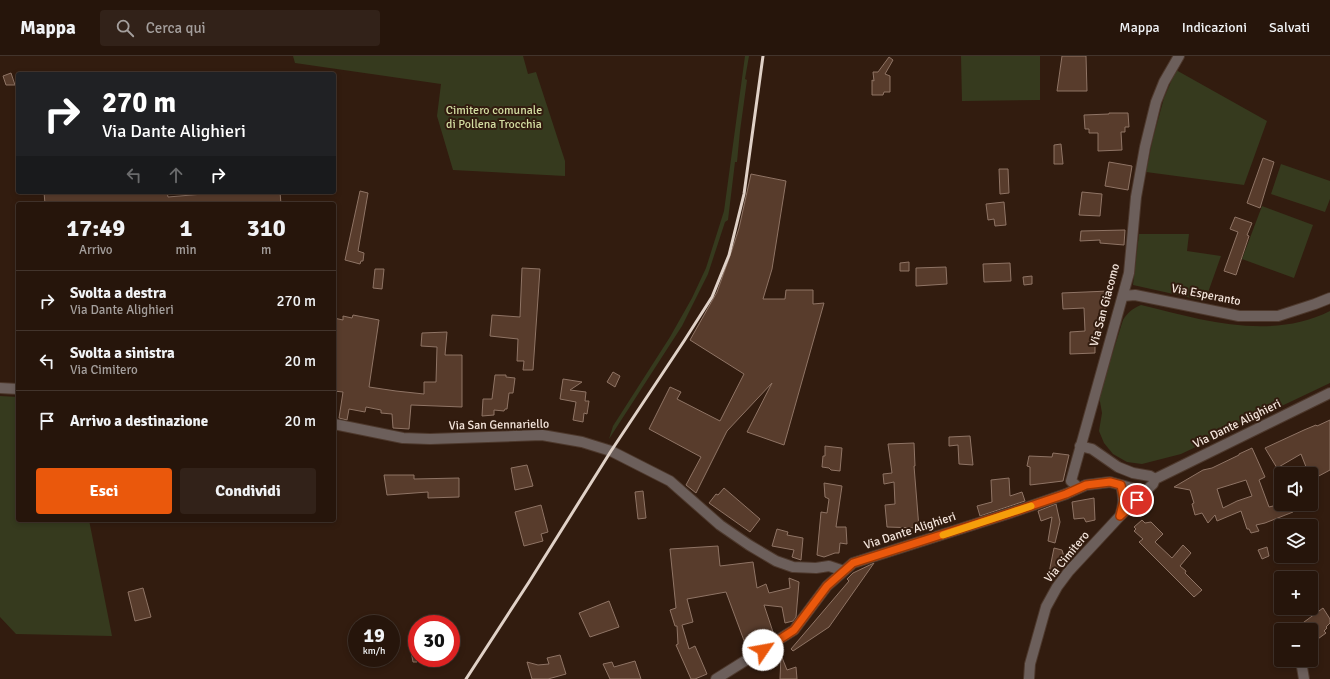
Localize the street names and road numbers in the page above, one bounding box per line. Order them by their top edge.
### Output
street label: Via San Giacomo [1087,262,1123,348]
street label: Via Esperanto [1170,281,1242,309]
street label: Via Dante Alighieri [1191,396,1283,452]
street label: Via San Gennariello [449,417,549,433]
street label: Via Dante Alighieri [862,509,958,553]
street label: Via Cimitero [1041,528,1093,586]

